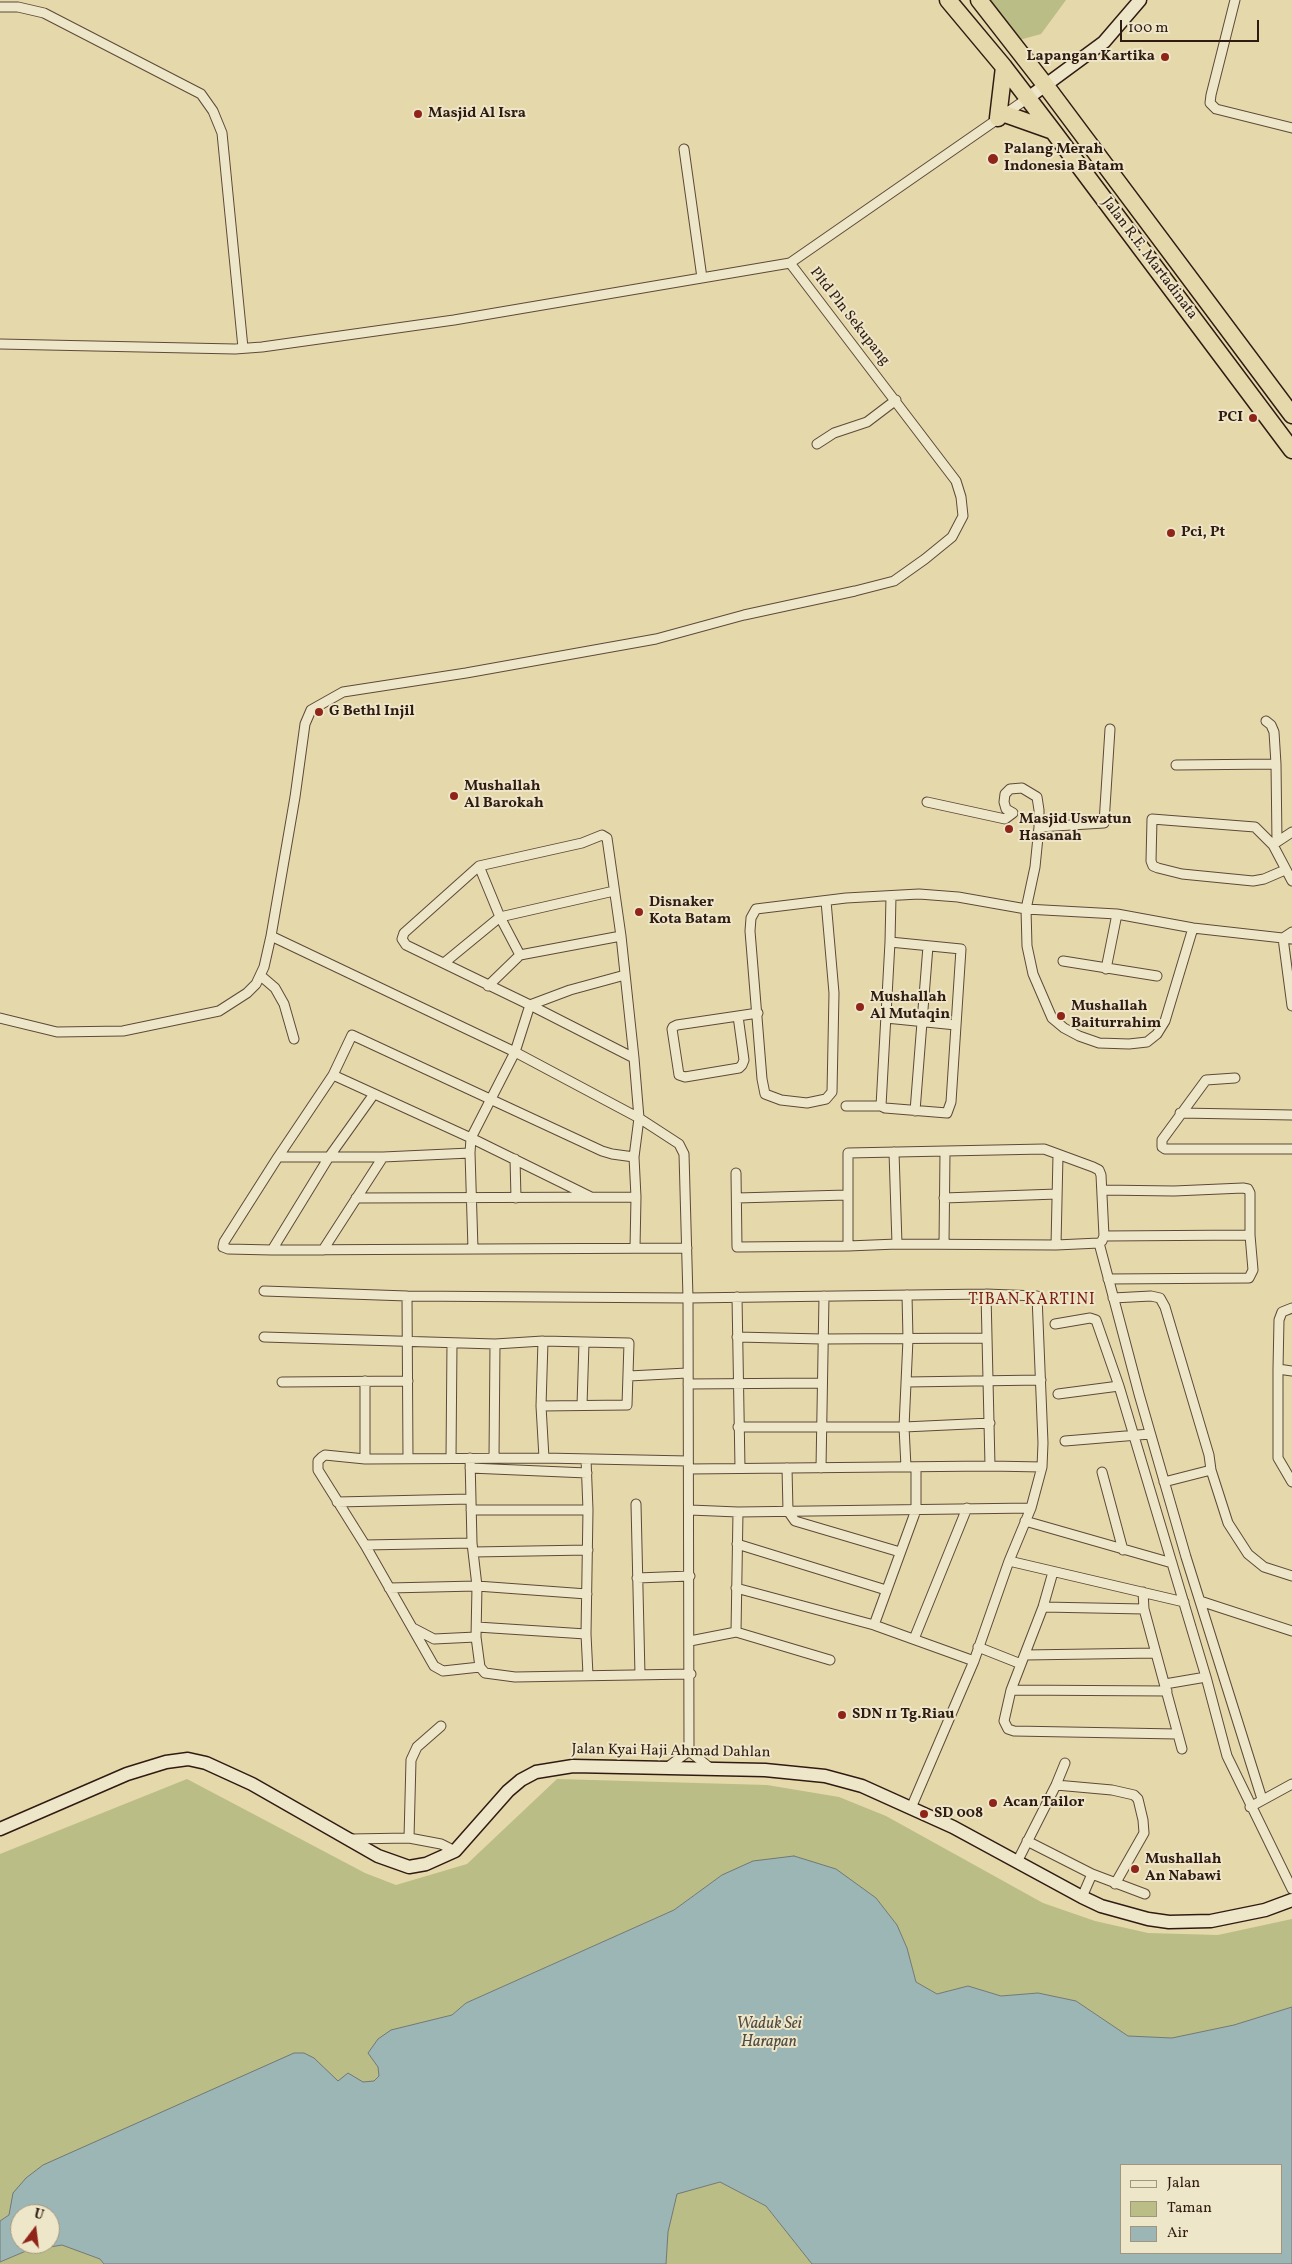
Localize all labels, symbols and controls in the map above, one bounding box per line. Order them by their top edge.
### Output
scale bar [1122,10,1261,42]
text: 100 m [1128,18,1168,39]
place label: Lapangan Kartika [1027,48,1155,66]
marker: Lapangan Kartika [1159,51,1171,63]
place label: Masjid Al Isra [428,105,526,123]
marker: Masjid Al Isra [412,108,424,120]
place label: Palang Merah Indonesia Batam [1004,141,1124,176]
marker: Palang Merah Indonesia Batam [986,152,1000,166]
street label: Jalan R.E. Martadinata [1097,194,1201,324]
street label: Pltd Pln Sekupang [805,264,893,370]
place label: PCI [1218,409,1243,427]
marker: PCI [1247,412,1259,424]
place label: Pci, Pt [1181,524,1225,542]
marker: Pci, Pt [1165,527,1177,539]
place label: G Bethl Injil [329,703,415,721]
marker: G Bethl Injil [313,706,325,718]
place label: Mushallah Al Barokah [464,778,544,813]
marker: Mushallah Al Barokah [448,790,460,802]
place label: Masjid Uswatun Hasanah [1019,811,1132,846]
marker: Masjid Uswatun Hasanah [1003,823,1015,835]
place label: Disnaker Kota Batam [649,894,731,929]
marker: Disnaker Kota Batam [633,906,645,918]
place label: Mushallah Al Mutaqin [870,989,950,1024]
place label: Mushallah Baiturrahim [1071,998,1161,1033]
marker: Mushallah Al Mutaqin [854,1001,866,1013]
marker: Mushallah Baiturrahim [1055,1010,1067,1022]
district label: TIBAN KARTINI [967,1291,1097,1311]
place label: SDN 11 Tg.Riau [852,1706,954,1724]
marker: SDN 11 Tg.Riau [836,1709,848,1721]
street label: Jalan Kyai Haji Ahmad Dahlan [571,1741,771,1763]
place label: Acan Tailor [1003,1794,1084,1812]
marker: Acan Tailor [987,1797,999,1809]
place label: SD 008 [934,1805,983,1823]
marker: SD 008 [918,1808,930,1820]
place label: Mushallah An Nabawi [1145,1851,1221,1886]
marker: Mushallah An Nabawi [1129,1863,1141,1875]
water label: Waduk Sei Harapan [736,2015,802,2053]
legend [1120,2164,1282,2254]
text: Jalan [1167,2173,1200,2194]
text: Taman [1167,2198,1212,2219]
north arrow [10,2204,60,2254]
text: U [32,2205,46,2225]
text: Air [1167,2223,1188,2244]

